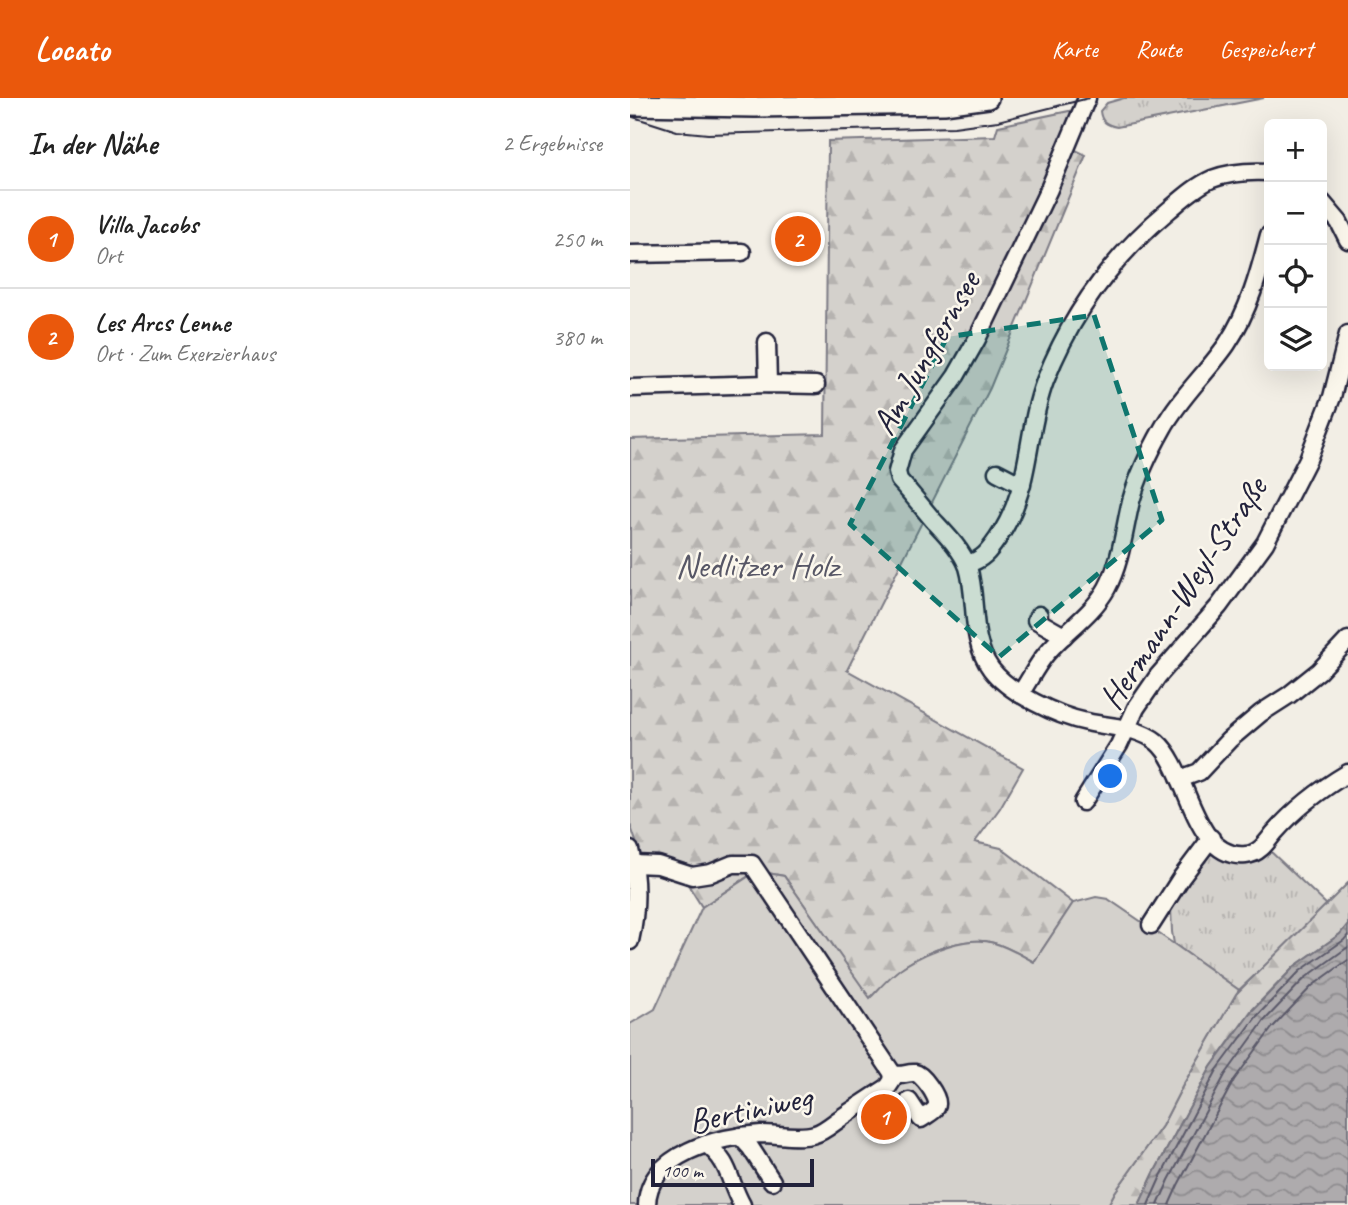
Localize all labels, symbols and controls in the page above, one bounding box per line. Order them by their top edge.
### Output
text: Locato [35,28,109,70]
text: Karte [1052,34,1098,64]
text: Route [1136,34,1181,64]
text: Gespeichert [1219,34,1313,64]
map controls [1264,119,1327,371]
button: + [1264,119,1327,182]
text: In der Nähe [28,125,157,163]
text: 2 Ergebnisse [502,129,602,158]
button: − [1264,182,1327,245]
text: Villa Jacobs [95,208,198,241]
pin: 2 [775,213,821,265]
text: 1 [46,225,56,254]
text: 250 m [553,225,602,254]
text: Ort [95,241,122,270]
button: locate [1264,245,1327,308]
street label: Am Jungfernsee [861,261,992,443]
text: Les Arcs Lenne [95,306,230,339]
button: layers [1264,308,1327,371]
text: 2 [46,323,56,352]
text: 380 m [553,323,602,352]
text: Ort · Zum Exerzierhaus [95,339,275,368]
street label: Hermann-Weyl-Straße [1089,466,1279,718]
park label: Nedlitzer Holz [676,543,842,588]
your location [1093,759,1127,793]
street label: Bertiniweg [684,1074,818,1144]
pin: 1 [861,1091,907,1143]
scale bar [651,1156,814,1188]
text: 100 m [662,1159,703,1183]

